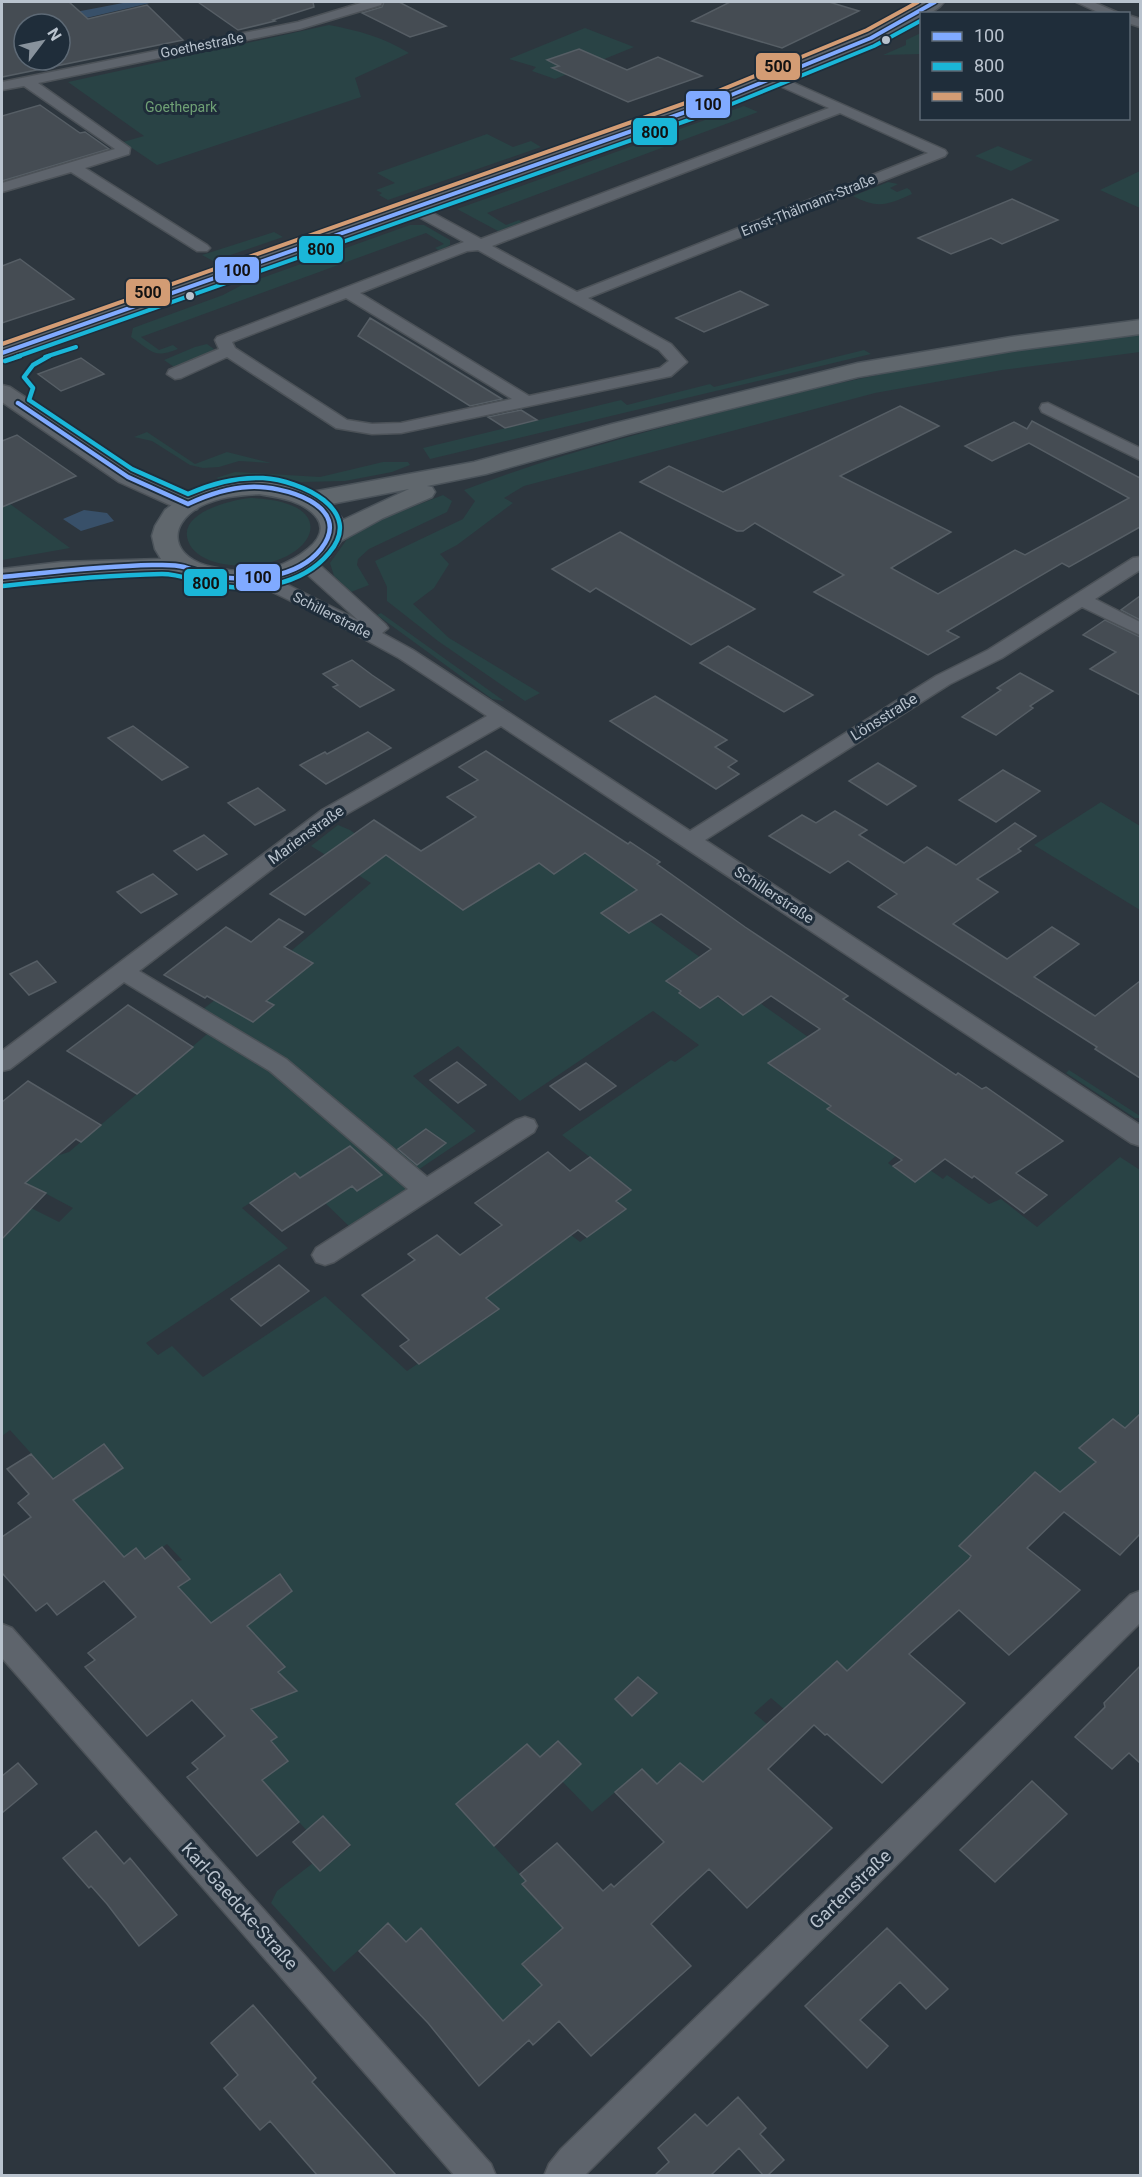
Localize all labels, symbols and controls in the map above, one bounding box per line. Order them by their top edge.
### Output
north arrow [12,12,72,72]
legend [920,12,1130,120]
text: N [43,24,65,44]
text: 100 [974,25,1004,46]
street label: Goethestraße [159,29,245,61]
unlabelled marker [880,34,892,46]
line badge: 500 [755,52,801,81]
text: 800 [974,55,1004,76]
text: 500 [764,57,792,76]
text: 500 [974,85,1004,106]
line badge: 100 [685,90,731,119]
text: 100 [694,95,722,114]
park label: Goethepark [145,99,218,115]
line badge: 800 [632,117,678,146]
text: 800 [641,123,669,142]
street label: Ernst-Thälmann-Straße [739,171,877,239]
line badge: 800 [298,235,344,264]
text: 800 [307,240,335,259]
line badge: 100 [214,256,260,284]
text: 100 [223,261,251,280]
line badge: 500 [125,278,171,307]
text: 500 [134,283,162,302]
unlabelled marker [184,290,196,302]
line badge: 100 [235,563,281,592]
line badge: 800 [183,568,228,597]
text: 100 [244,568,272,587]
text: 800 [192,574,220,593]
street label: Schillerstraße [290,588,374,642]
street label: Lönsstraße [847,689,921,745]
street label: Marienstraße [265,802,347,868]
street label: Schillerstraße [731,863,817,927]
street label: Karl-Gaedcke-Straße [177,1838,303,1974]
street label: Gartenstraße [805,1845,895,1933]

